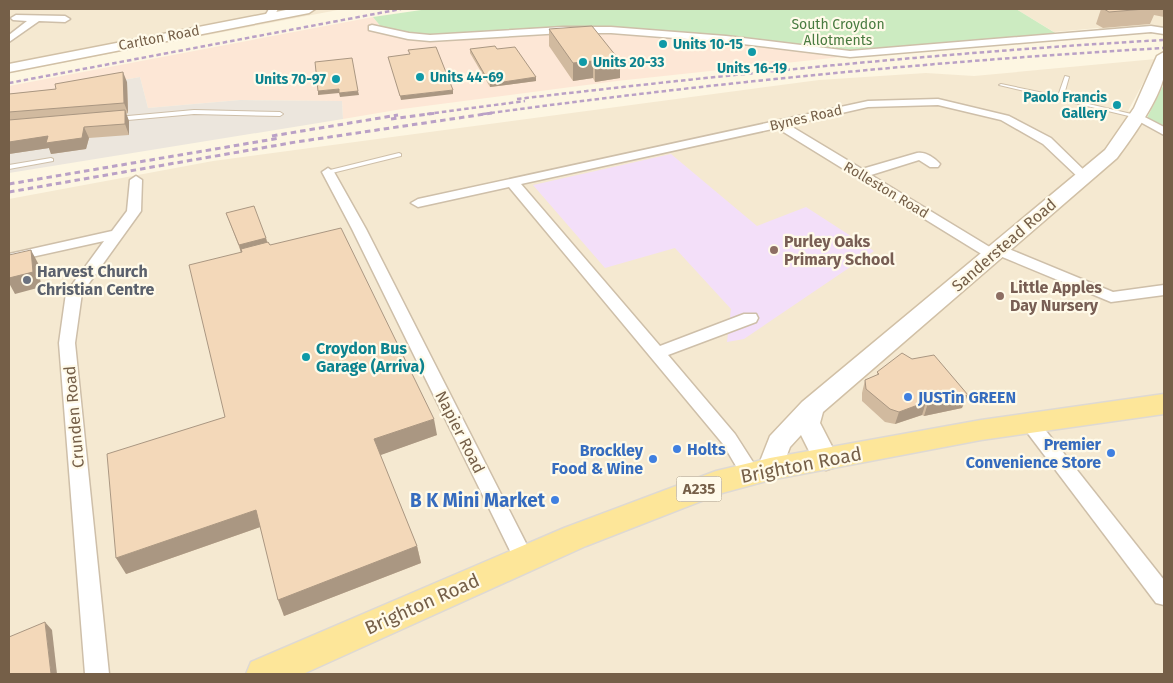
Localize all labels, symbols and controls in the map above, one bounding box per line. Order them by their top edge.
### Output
park label: South Croydon Allotments [791,16,885,49]
street label: Carlton Road [117,22,201,54]
place label: Units 10-15 [673,36,744,53]
marker: Units 10-15 [657,38,669,50]
marker: Units 16-19 [746,46,758,58]
place label: Units 20-33 [593,54,664,71]
marker: Units 20-33 [577,56,589,68]
place label: Units 16-19 [717,60,787,77]
place label: Units 44-69 [430,69,504,86]
place label: Units 70-97 [255,71,326,88]
marker: Units 44-69 [414,71,426,83]
marker: Units 70-97 [330,73,342,85]
place label: Paolo Francis Gallery [1023,89,1108,122]
marker: Paolo Francis Gallery [1111,99,1123,111]
street label: Bynes Road [768,101,844,135]
street label: Rolleston Road [840,158,932,222]
street label: Sanderstead Road [948,195,1060,295]
place label: Purley Oaks Primary School [784,232,895,269]
marker: Purley Oaks Primary School [768,244,780,256]
place label: Harvest Church Christian Centre [37,262,154,299]
marker: Harvest Church Christian Centre [21,274,33,286]
place label: Little Apples Day Nursery [1010,278,1102,315]
marker: Little Apples Day Nursery [994,290,1006,302]
place label: Croydon Bus Garage (Arriva) [316,339,424,376]
marker: Croydon Bus Garage (Arriva) [300,351,312,363]
street label: Crunden Road [60,365,88,469]
street label: Napier Road [431,388,489,476]
place label: JUSTin GREEN [917,388,1016,407]
marker: JUSTin GREEN [902,391,914,403]
place label: Premier Convenience Store [966,435,1102,472]
place label: Holts [687,440,726,459]
place label: Brockley Food & Wine [552,441,644,478]
street label: Brighton Road [738,442,864,488]
marker: Holts [671,443,683,455]
marker: Premier Convenience Store [1105,447,1117,459]
marker: Brockley Food & Wine [647,453,659,465]
road number: A235 [676,476,722,502]
place label: B K Mini Market [410,489,546,512]
marker: B K Mini Market [549,494,561,506]
street label: Brighton Road [361,568,483,640]

